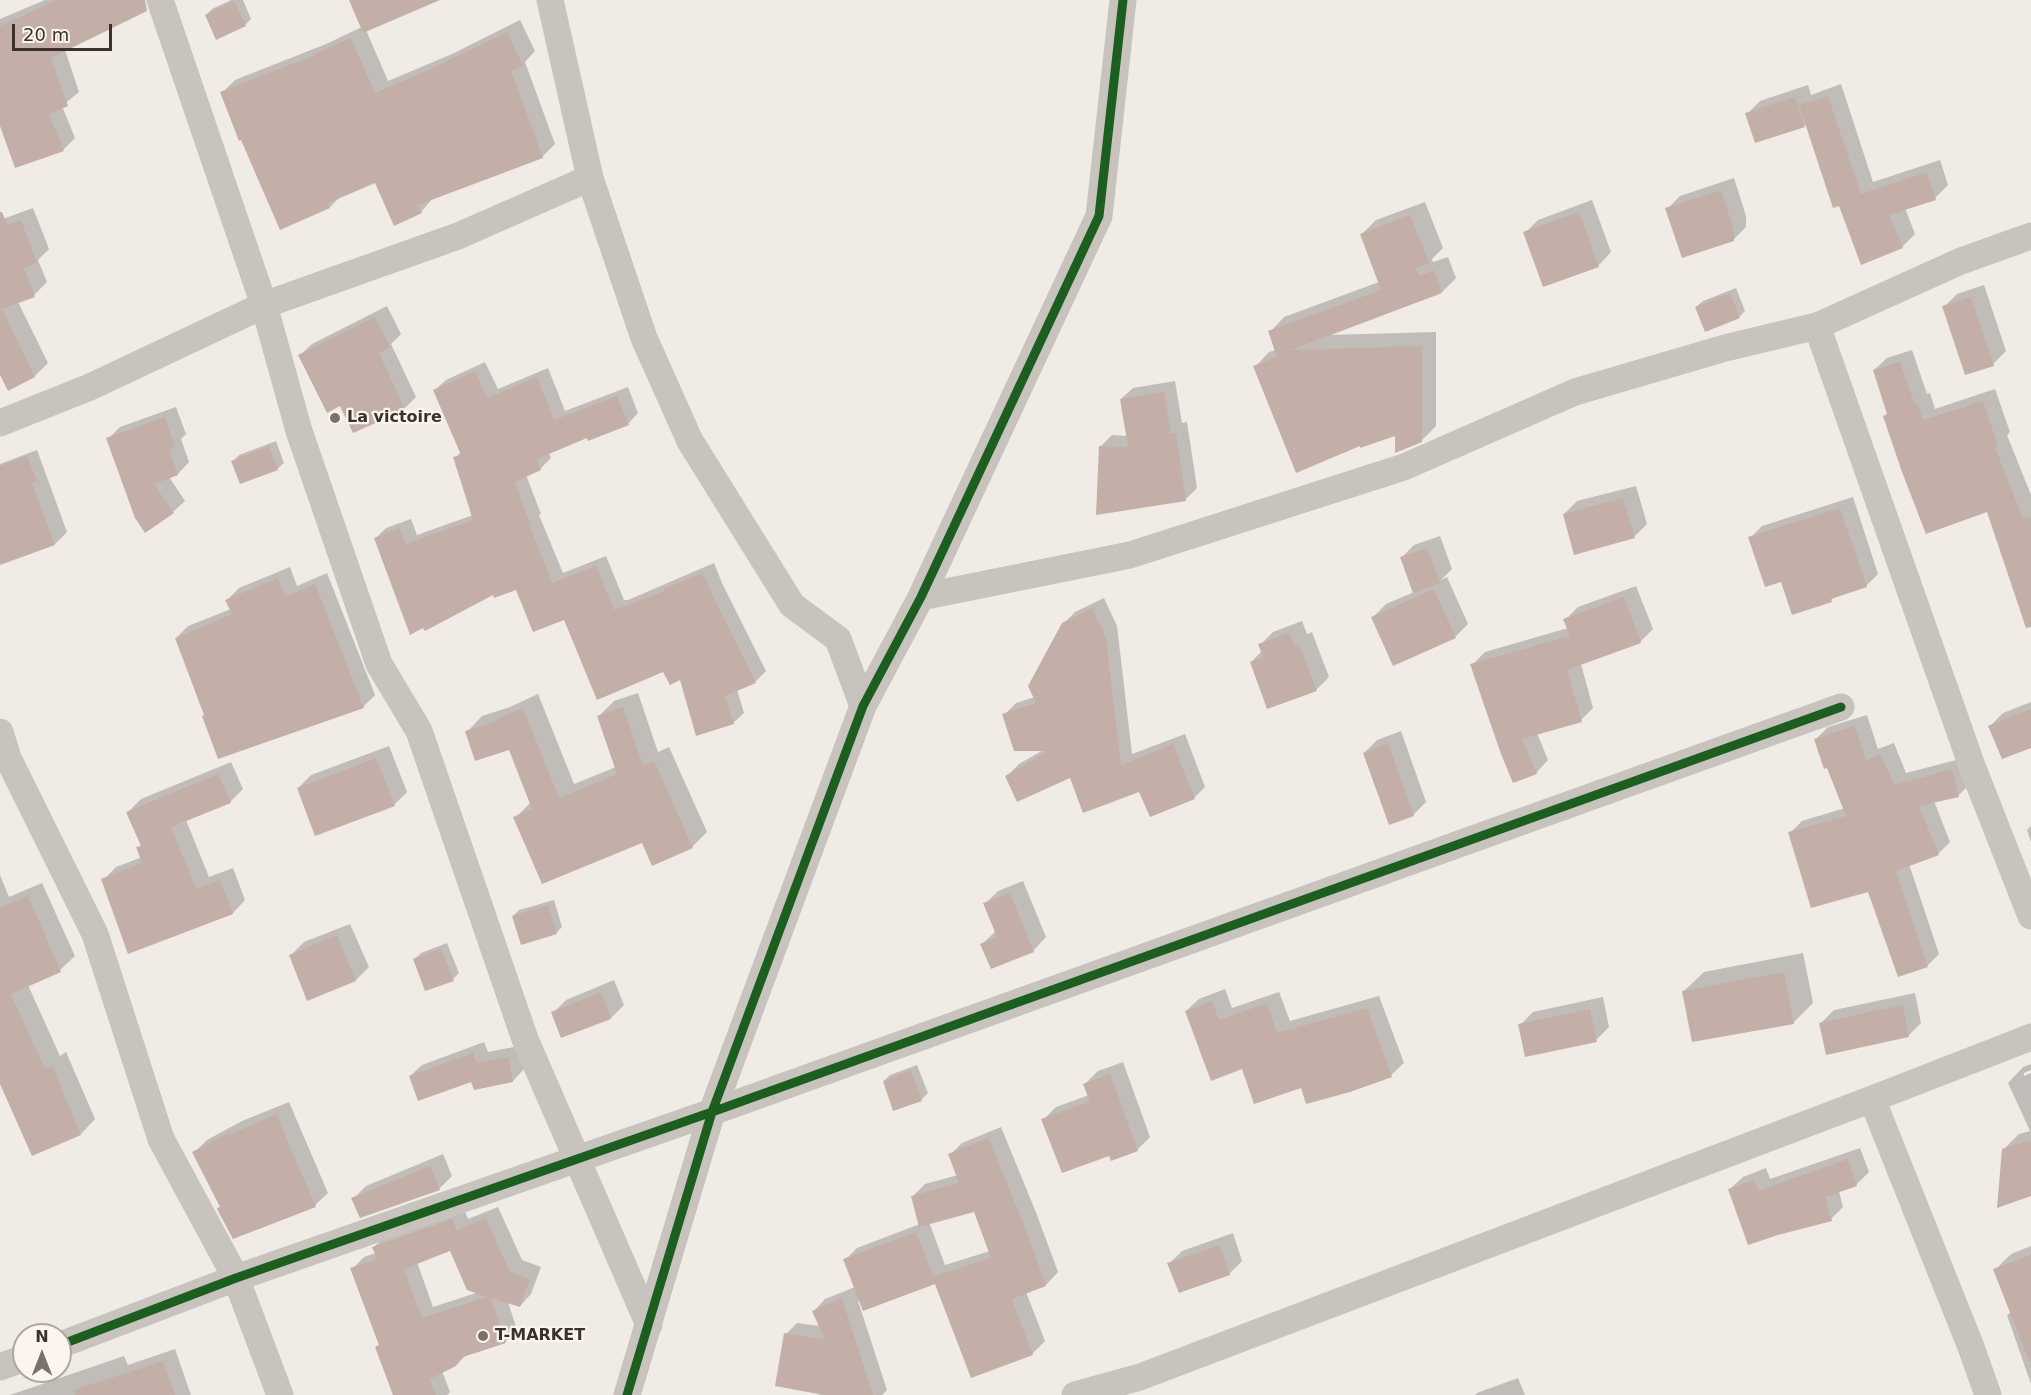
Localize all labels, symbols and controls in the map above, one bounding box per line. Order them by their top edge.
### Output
scale bar [15,12,116,50]
text: 20 m [23,24,69,45]
place label: La victoire [347,408,442,428]
marker: La victoire [328,411,342,425]
north arrow [12,1323,72,1383]
place label: T-MARKET [495,1326,585,1346]
text: N [35,1327,49,1346]
marker: T-MARKET [476,1329,490,1343]

